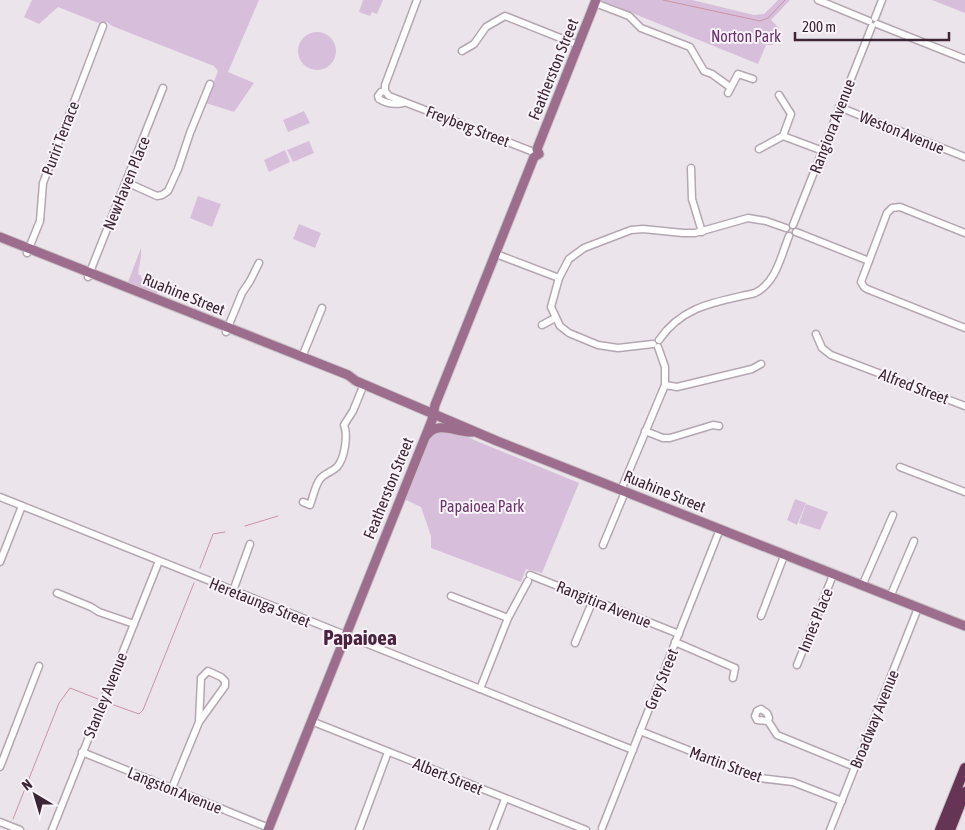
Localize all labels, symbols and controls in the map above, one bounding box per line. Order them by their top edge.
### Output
scale bar [795,10,949,42]
street label: Featherston Street [524,15,582,122]
text: 200 m [802,18,836,35]
park label: Norton Park [711,27,781,45]
street label: Rangiora Avenue [806,76,859,176]
street label: Puriri Terrace [38,99,82,177]
street label: Freyberg Street [423,102,513,151]
street label: Weston Avenue [857,107,947,157]
street label: NewHaven Place [99,134,153,232]
street label: Ruahine Street [140,269,228,319]
street label: Alfred Street [877,364,952,408]
street label: Featherston Street [359,434,417,541]
street label: Ruahine Street [621,466,709,516]
park label: Papaioea Park [440,497,524,516]
street label: Heretaunga Street [206,574,314,632]
street label: Rangitira Avenue [554,577,654,632]
street label: Innes Place [794,585,836,655]
district label: Papaioea [323,625,397,649]
street label: Grey Street [641,646,682,713]
street label: Stanley Avenue [80,650,131,741]
street label: Broadway Avenue [846,667,903,771]
street label: Martin Street [687,743,765,786]
street label: Albert Street [411,754,486,798]
street label: Langston Avenue [125,763,225,818]
north arrow [10,770,60,820]
text: N [19,776,35,794]

